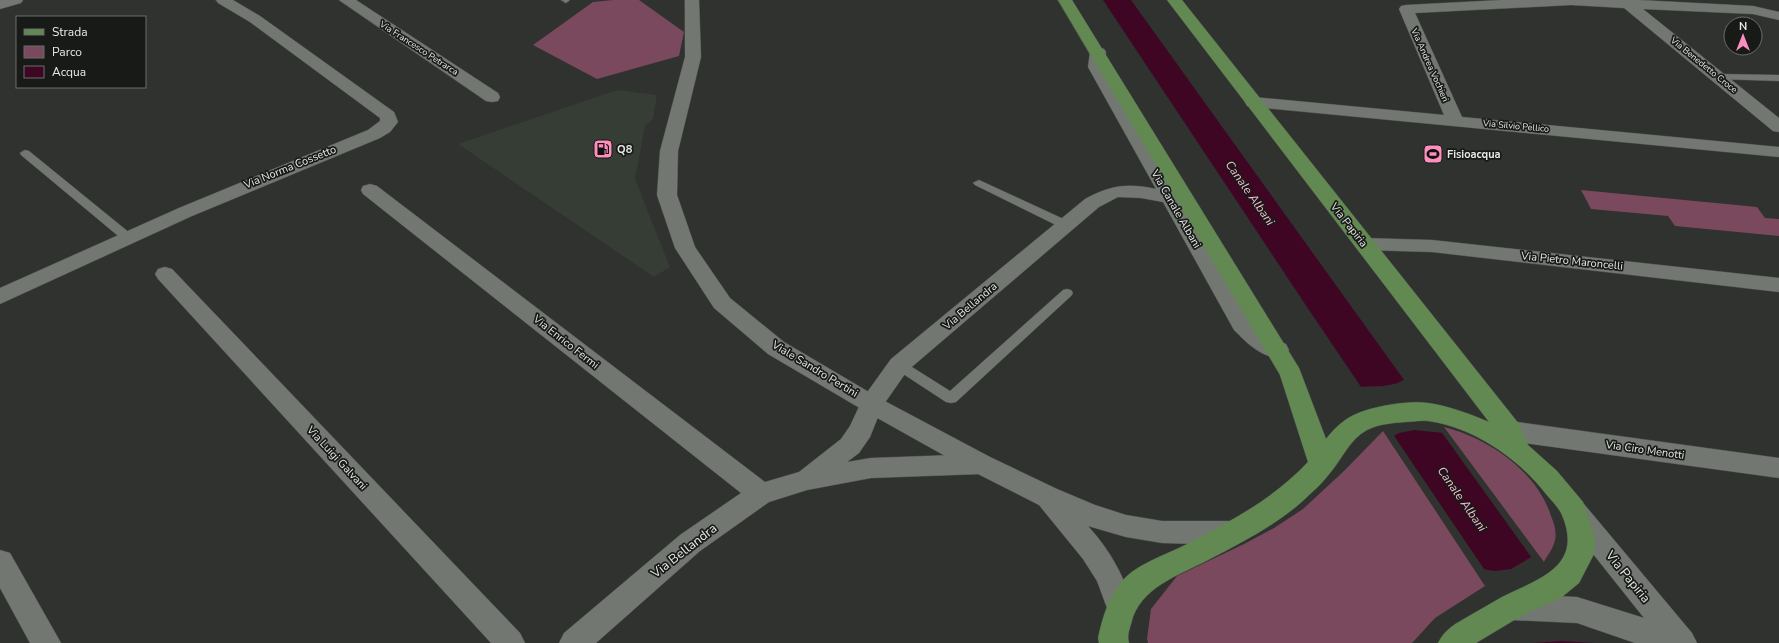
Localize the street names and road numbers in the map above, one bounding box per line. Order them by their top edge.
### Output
street label: Via Francesco Petrarca [377,18,461,78]
street label: Via Andrea Vochieri [1408,25,1452,104]
street label: Via Benedetto Croce [1667,34,1740,96]
street label: Via Silvio Pellico [1481,117,1550,135]
street label: Via Norma Cossetto [241,142,338,193]
street label: Via Canale Albani [1147,166,1205,251]
street label: Via Papiria [1326,199,1371,250]
street label: Via Pietro Maroncelli [1519,248,1624,274]
street label: Via Bellandra [939,279,1001,334]
street label: Via Enrico Fermi [529,311,602,372]
street label: Viale Sandro Pertini [768,337,861,401]
street label: Via Luigi Galvani [303,422,371,493]
street label: Via Ciro Menotti [1604,437,1685,463]
street label: Via Bellandra [647,520,721,583]
street label: Via Papiria [1601,546,1655,607]

